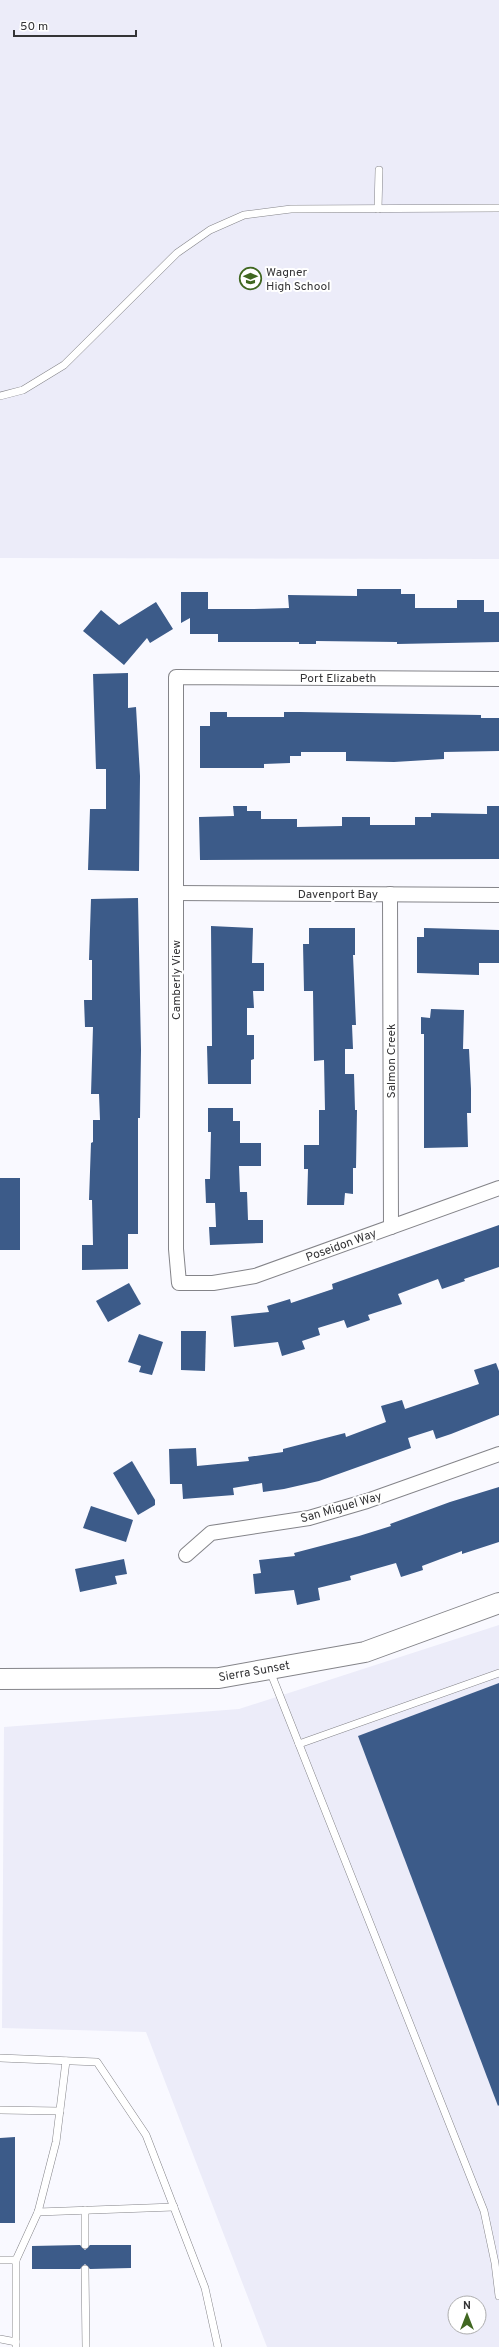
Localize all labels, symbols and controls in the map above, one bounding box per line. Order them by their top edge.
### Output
scale bar [14,12,136,38]
text: 50 m [20,19,48,35]
place label: Wagner High School [266,265,330,295]
school or university icon: Wagner High School [237,266,263,292]
street label: Port Elizabeth [300,671,376,687]
street label: Davenport Bay [298,887,378,903]
street label: Camberly View [169,940,185,1020]
street label: Salmon Creek [384,1024,400,1098]
street label: Poseidon Way [304,1226,379,1266]
street label: San Miguel Way [299,1489,384,1527]
street label: Sierra Sunset [217,1658,291,1686]
north arrow [447,2295,487,2335]
text: N [463,2299,471,2313]

